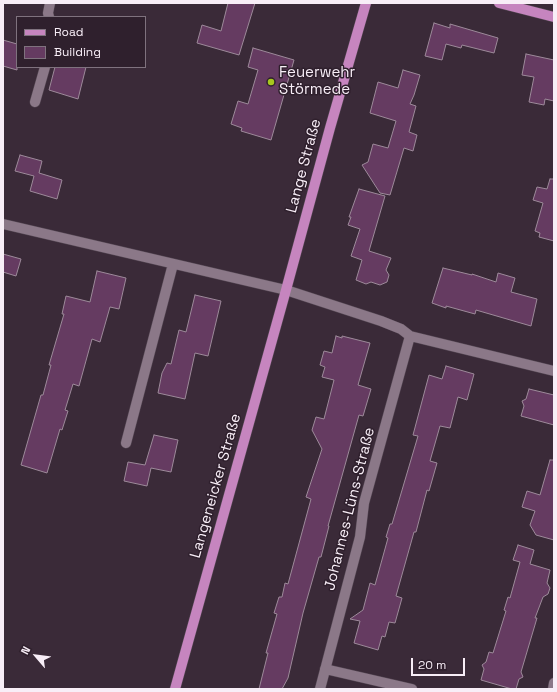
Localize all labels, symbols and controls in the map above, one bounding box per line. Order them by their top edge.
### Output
legend [16,16,146,68]
text: Road [54,24,83,40]
text: Building [54,44,101,60]
place label: Feuerwehr Störmede [279,64,355,99]
marker: Feuerwehr Störmede [266,77,276,87]
street label: Lange Straße [283,117,325,215]
street label: Langeneicker Straße [187,412,245,560]
street label: Johannes-Lüns-Straße [321,426,379,592]
north arrow [16,636,56,676]
text: N [17,644,33,657]
scale bar [413,650,467,676]
text: 20 m [418,657,446,673]

